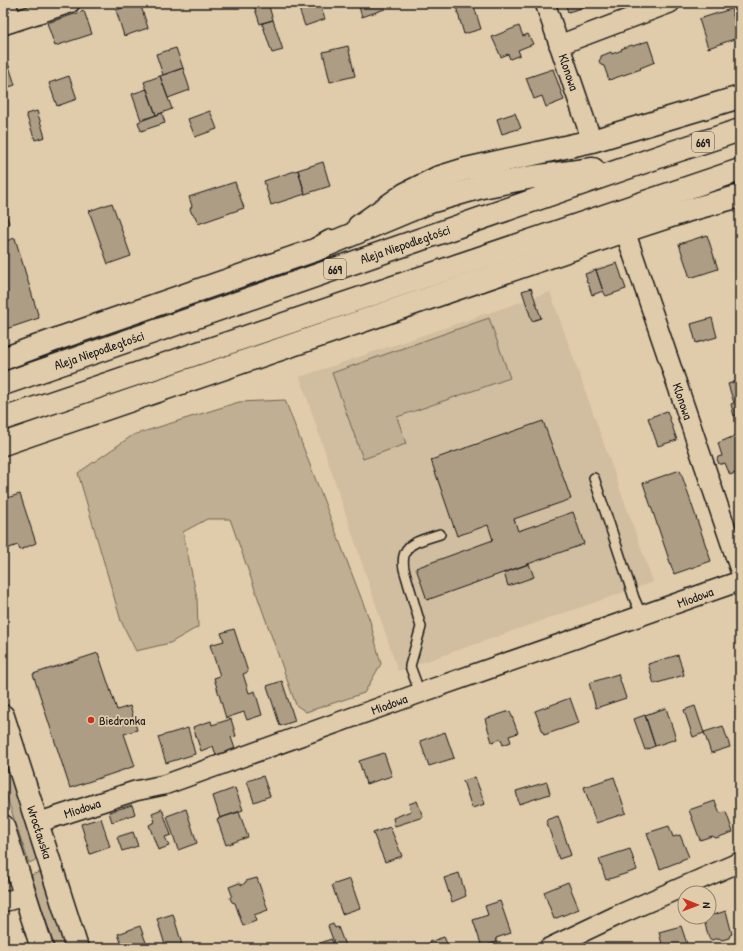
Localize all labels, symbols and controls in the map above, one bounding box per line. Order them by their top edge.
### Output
street label: Klonowa [554,51,584,93]
road number: 669 [692,132,714,152]
street label: Aleja Niepodległości [357,220,453,268]
road number: 669 [324,259,346,279]
street label: Aleja Niepodległości [51,326,147,374]
street label: Klonowa [668,380,698,422]
street label: Miodowa [674,582,716,612]
street label: Miodowa [368,689,410,719]
place label: Biedronka [99,711,145,729]
marker: Biedronka [86,715,96,725]
street label: Miodowa [61,794,103,822]
street label: Wrocławska [23,803,57,861]
north arrow [677,885,717,925]
text: N [700,902,714,908]

